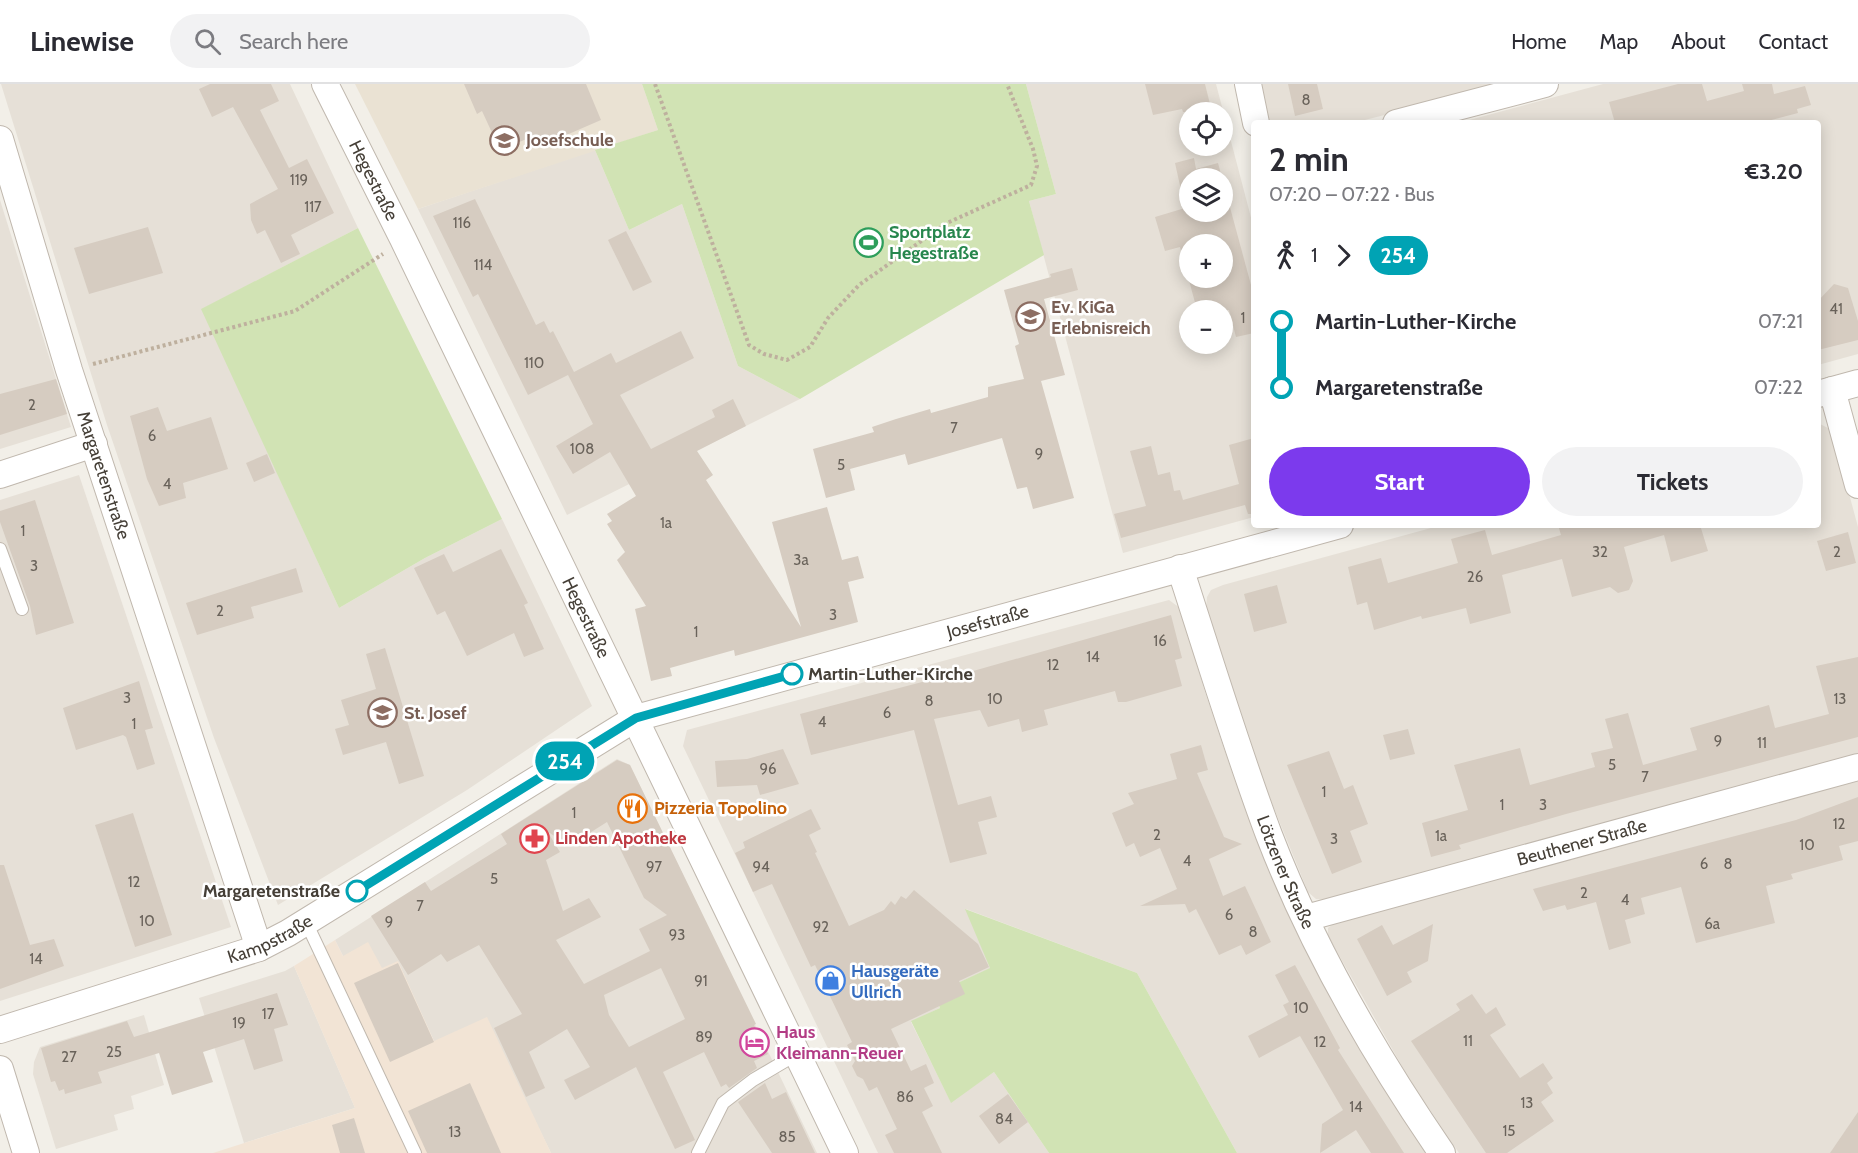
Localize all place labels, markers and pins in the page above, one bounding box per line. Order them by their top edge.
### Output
school or university icon: Josefschule [489,124,521,156]
place label: Josefschule [525,129,614,151]
place label: Sportplatz Hegestraße [889,221,978,264]
sports icon: Sportplatz Hegestraße [852,226,884,258]
place label: Ev. KiGa Erlebnisreich [1051,296,1151,339]
school or university icon: Ev. KiGa Erlebnisreich [1014,301,1046,333]
marker: Martin-Luther-Kirche [781,663,803,685]
place label: Martin-Luther-Kirche [808,663,973,685]
school or university icon: St. Josef [367,697,399,729]
place label: St. Josef [404,702,467,724]
restaurant icon: Pizzeria Topolino [617,792,649,824]
place label: Pizzeria Topolino [654,797,787,819]
pharmacy icon: Linden Apotheke [518,822,550,854]
place label: Linden Apotheke [555,827,687,849]
place label: Margaretenstraße [203,880,340,902]
marker: Margaretenstraße [346,880,368,902]
place label: Hausgeräte Ullrich [851,960,939,1003]
shop icon: Hausgeräte Ullrich [814,965,846,997]
place label: Haus Kleimann-Reuer [776,1021,903,1064]
hotel icon: Haus Kleimann-Reuer [739,1026,771,1058]

